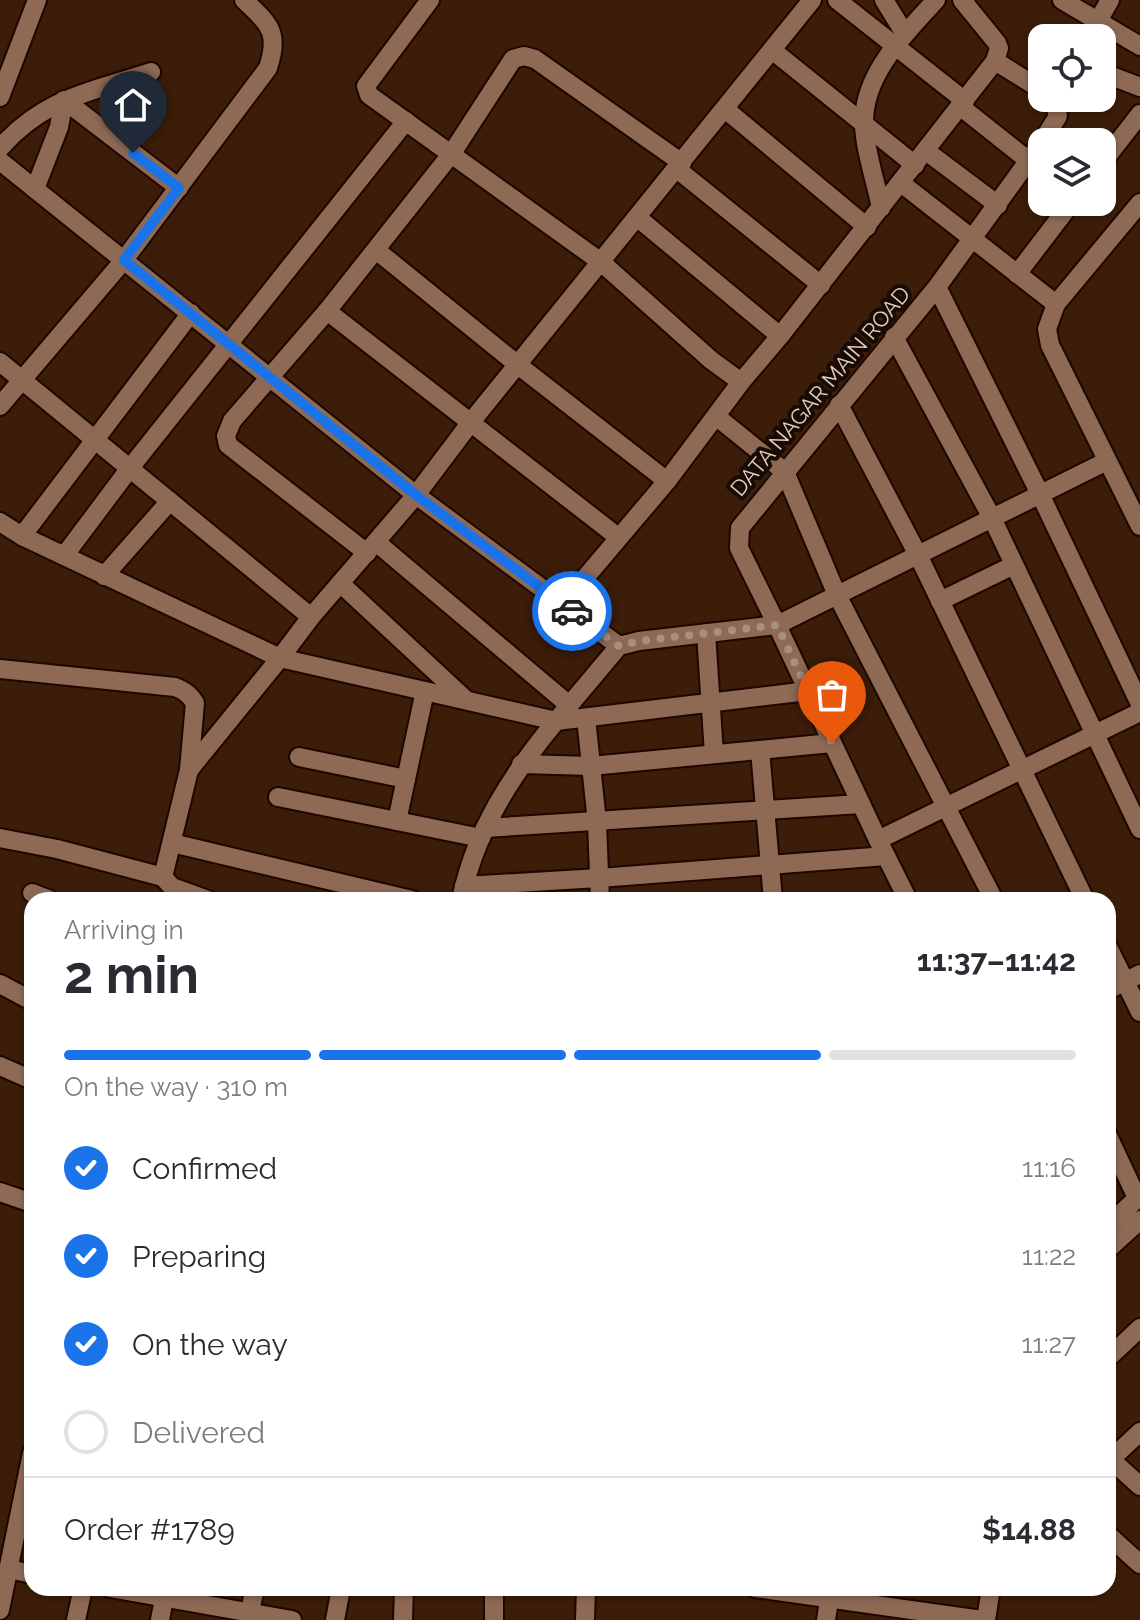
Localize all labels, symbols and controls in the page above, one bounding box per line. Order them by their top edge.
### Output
map controls [1028,24,1116,216]
button: locate [1028,24,1116,112]
pin [99,71,167,153]
icon: home [111,83,155,127]
button: layers [1028,128,1116,216]
street label: DATA NAGAR MAIN ROAD [725,281,915,501]
courier [532,571,612,651]
icon: car [550,589,594,633]
pin [798,661,866,743]
icon: bag [810,673,854,717]
text: Arriving in [64,915,184,945]
text: 11:37–11:42 [917,943,1076,978]
text: 2 min [64,944,199,1005]
text: On the way · 310 m [64,1072,288,1102]
icon: check [64,1146,108,1190]
text: Confirmed [132,1151,277,1186]
text: 11:16 [1022,1153,1076,1183]
icon: check [64,1234,108,1278]
text: Preparing [132,1239,266,1274]
text: 11:22 [1022,1241,1076,1271]
icon: check [64,1322,108,1366]
text: On the way [132,1327,288,1362]
text: 11:27 [1021,1329,1076,1359]
text: Delivered [132,1415,265,1450]
text: Order #1789 [64,1512,235,1547]
text: $14.88 [982,1512,1076,1547]

